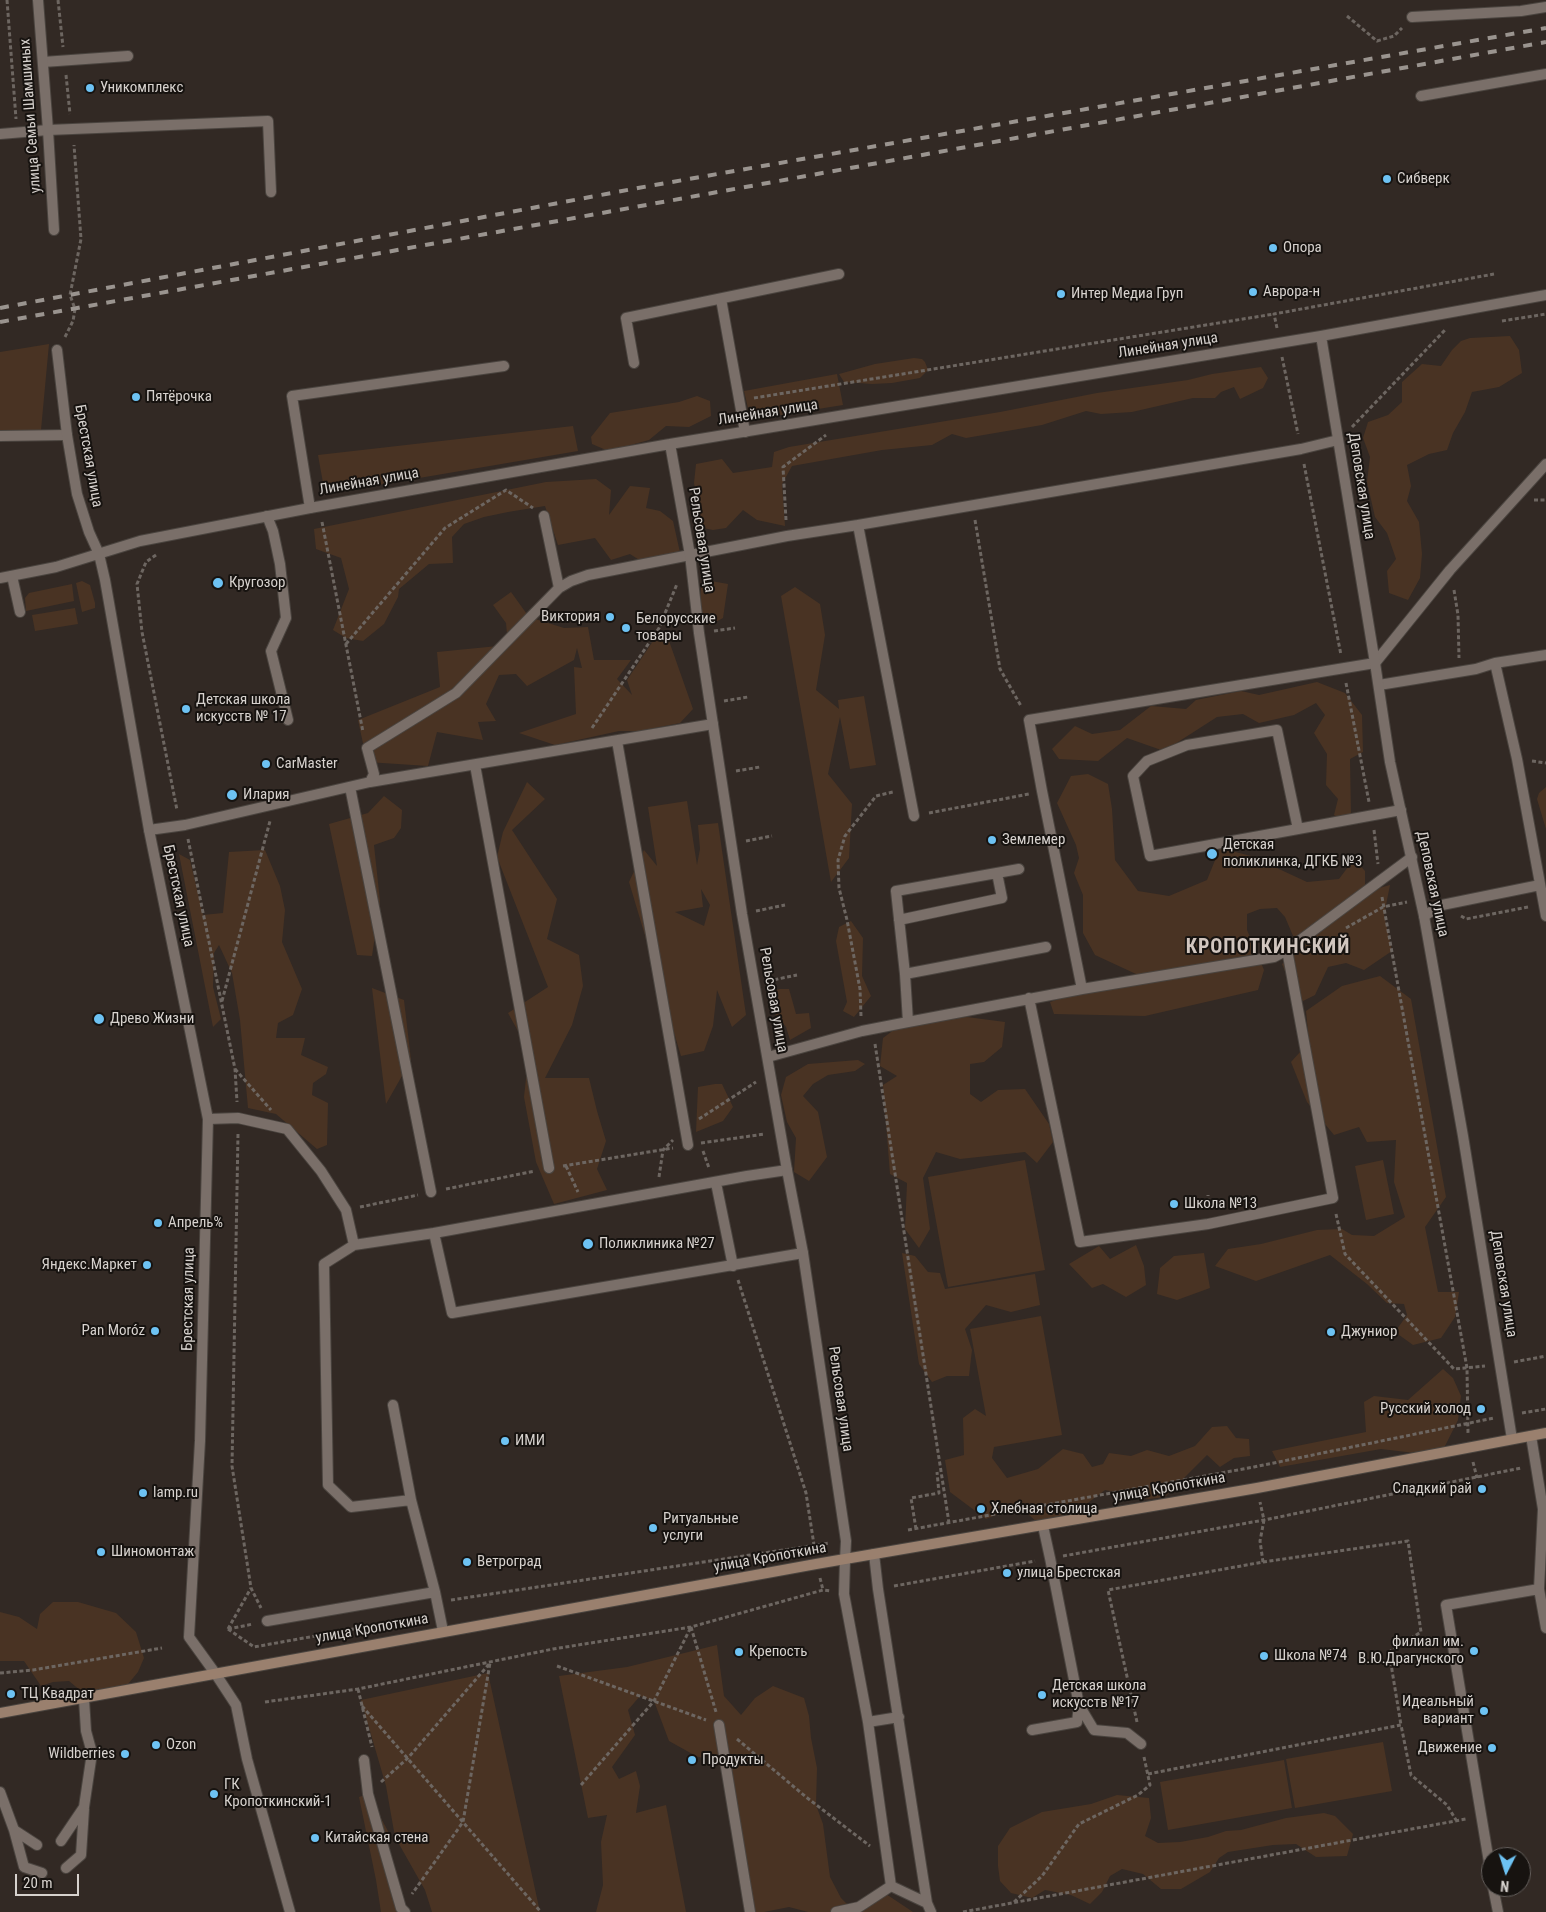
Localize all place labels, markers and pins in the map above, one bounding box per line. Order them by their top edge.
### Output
place label: Уникомплекс [100,79,183,97]
marker: Уникомплекс [84,82,96,94]
place label: Сибверк [1397,170,1450,188]
marker: Сибверк [1381,173,1393,185]
place label: Опора [1283,239,1322,257]
marker: Опора [1267,242,1279,254]
place label: Аврора-н [1263,283,1320,301]
place label: Интер Медиа Груп [1071,285,1183,303]
marker: Аврора-н [1247,286,1259,298]
marker: Интер Медиа Груп [1055,288,1067,300]
place label: Пятёрочка [146,388,212,406]
marker: Пятёрочка [130,391,142,403]
place label: Кругозор [229,574,285,592]
marker: Кругозор [211,576,225,590]
place label: Виктория [541,608,600,626]
place label: Белорусские товары [636,610,716,645]
marker: Виктория [604,611,616,623]
marker: Белорусские товары [620,622,632,634]
place label: Детская школа искусств № 17 [196,691,291,726]
marker: Детская школа искусств № 17 [180,703,192,715]
place label: CarMaster [276,755,338,773]
marker: CarMaster [260,758,272,770]
place label: Илария [243,786,290,804]
marker: Илария [225,788,239,802]
place label: Землемер [1002,831,1065,849]
marker: Землемер [986,834,998,846]
place label: Детская поликлинка, ДГКБ №3 [1223,836,1362,871]
marker: Детская поликлинка, ДГКБ №3 [1205,847,1219,861]
place label: Древо Жизни [110,1010,194,1028]
marker: Древо Жизни [92,1012,106,1026]
place label: Школа №13 [1184,1195,1257,1213]
marker: Школа №13 [1168,1198,1180,1210]
place label: Апрель% [168,1214,223,1232]
marker: Апрель% [152,1217,164,1229]
place label: Поликлиника №27 [599,1235,715,1253]
marker: Поликлиника №27 [581,1237,595,1251]
place label: Яндекс.Маркет [42,1256,137,1274]
marker: Яндекс.Маркет [141,1259,153,1271]
place label: Pan Moróz [82,1322,145,1340]
place label: Джуниор [1341,1323,1397,1341]
marker: Pan Moróz [149,1325,161,1337]
marker: Джуниор [1325,1326,1337,1338]
place label: Русский холод [1380,1400,1471,1418]
marker: Русский холод [1475,1403,1487,1415]
place label: ИМИ [515,1432,545,1450]
marker: ИМИ [499,1435,511,1447]
place label: Сладкий рай [1392,1480,1472,1498]
marker: Сладкий рай [1476,1483,1488,1495]
place label: lamp.ru [153,1484,198,1502]
marker: lamp.ru [137,1487,149,1499]
place label: Хлебная столица [991,1500,1097,1518]
marker: Хлебная столица [975,1503,987,1515]
place label: Ритуальные услуги [663,1510,738,1545]
marker: Ритуальные услуги [647,1522,659,1534]
place label: Шиномонтаж [111,1543,194,1561]
marker: Шиномонтаж [95,1546,107,1558]
place label: Ветроград [477,1553,542,1571]
marker: Ветроград [461,1556,473,1568]
place label: улица Брестская [1017,1564,1121,1582]
marker: улица Брестская [1001,1567,1013,1579]
place label: филиал им. В.Ю.Драгунского [1358,1633,1464,1668]
place label: Крепость [749,1643,807,1661]
marker: филиал им. В.Ю.Драгунского [1468,1645,1480,1657]
marker: Крепость [733,1646,745,1658]
place label: Школа №74 [1274,1647,1347,1665]
marker: Школа №74 [1258,1650,1270,1662]
place label: Детская школа искусств №17 [1052,1677,1147,1712]
place label: ТЦ Квадрат [21,1685,94,1703]
marker: ТЦ Квадрат [5,1688,17,1700]
marker: Детская школа искусств №17 [1036,1689,1048,1701]
place label: Идеальный вариант [1402,1693,1474,1728]
marker: Идеальный вариант [1478,1705,1490,1717]
place label: Ozon [166,1736,196,1754]
marker: Ozon [150,1739,162,1751]
place label: Движение [1418,1739,1482,1757]
marker: Движение [1486,1742,1498,1754]
place label: Wildberries [48,1745,115,1763]
marker: Wildberries [119,1748,131,1760]
place label: Продукты [702,1751,764,1769]
marker: Продукты [686,1754,698,1766]
place label: ГК Кропоткинский-1 [224,1776,332,1811]
marker: ГК Кропоткинский-1 [208,1788,220,1800]
place label: Китайская стена [325,1829,429,1847]
marker: Китайская стена [309,1832,321,1844]

